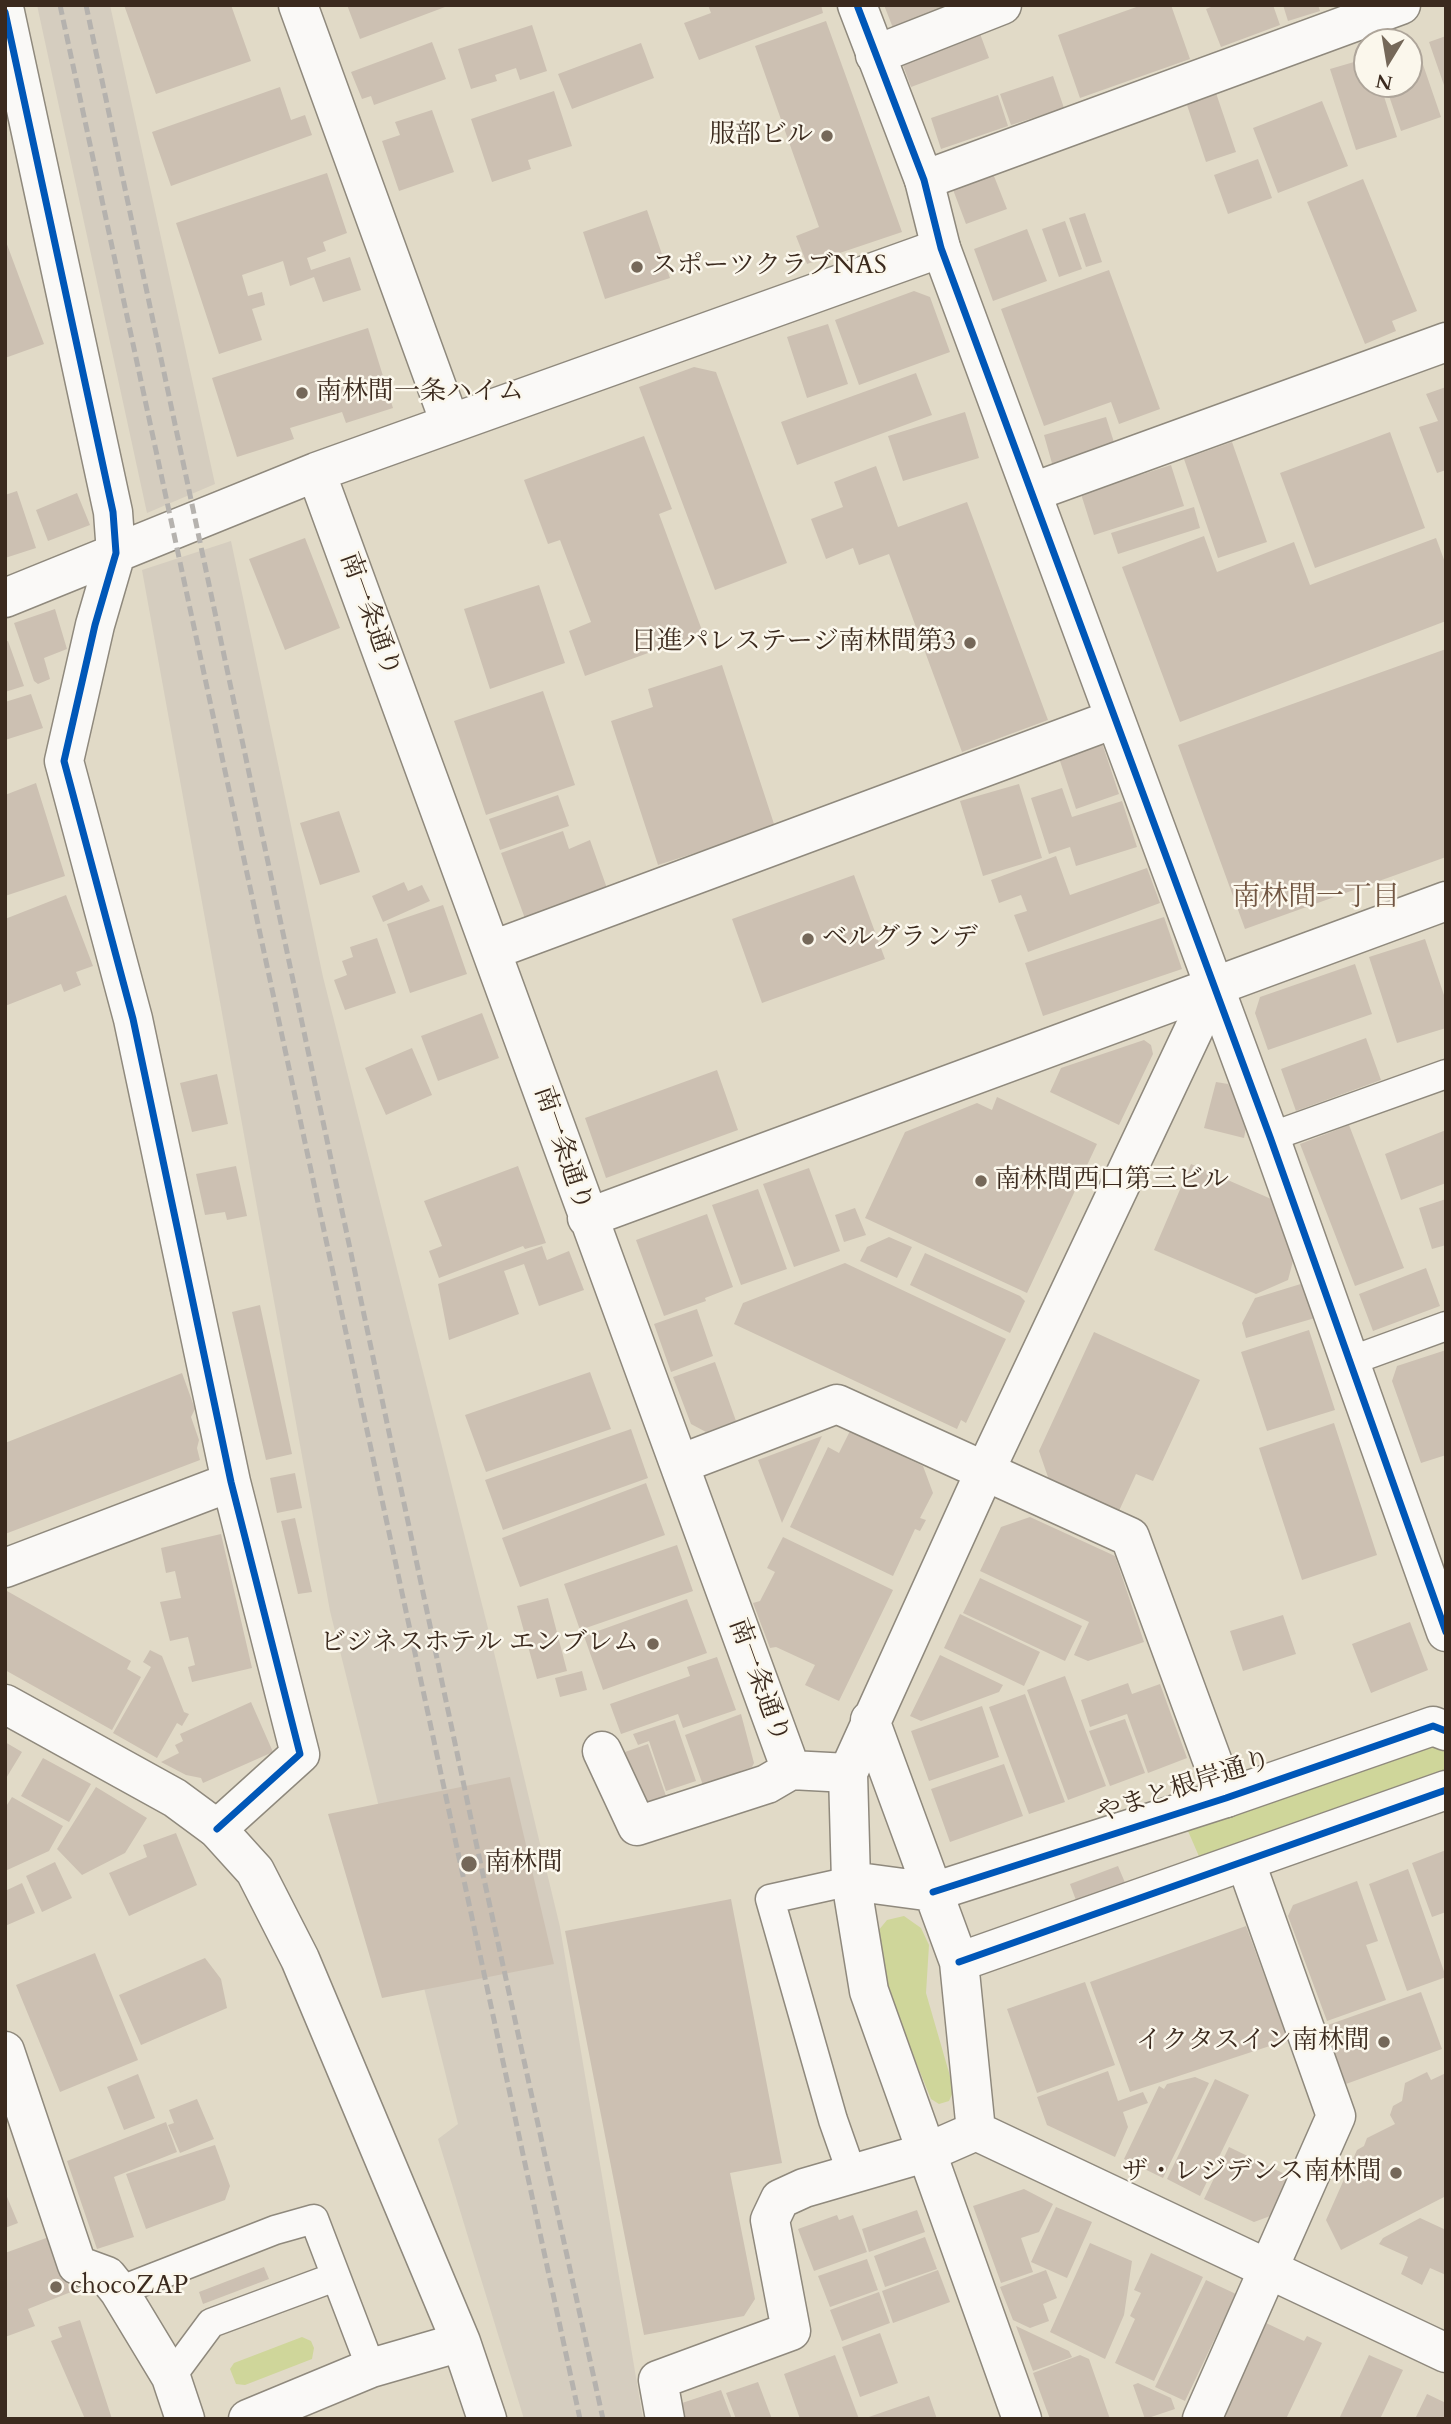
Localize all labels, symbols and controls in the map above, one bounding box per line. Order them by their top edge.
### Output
north arrow [1353,28,1423,98]
text: N [1374,67,1395,96]
place label: 服部ビル [709,120,813,152]
marker: 服部ビル [819,128,835,144]
place label: スポーツクラブNAS [651,251,887,283]
marker: スポーツクラブNAS [629,259,645,275]
place label: 南林間一条ハイム [316,377,524,409]
marker: 南林間一条ハイム [294,385,310,401]
street label: 南一条通り [332,549,406,681]
place label: 日進パレステージ南林間第3 [631,627,956,659]
marker: 日進パレステージ南林間第3 [962,635,978,651]
district label: 南林間一丁目 [1232,882,1400,916]
place label: ベルグランデ [822,923,978,955]
marker: ベルグランデ [800,931,816,947]
street label: 南一条通り [526,1082,598,1216]
place label: 南林間西口第三ビル [995,1165,1229,1197]
marker: 南林間西口第三ビル [973,1173,989,1189]
street label: 南一条通り [721,1615,795,1747]
place label: ビジネスホテル エンブレム [320,1628,639,1660]
marker: ビジネスホテル エンブレム [645,1636,661,1652]
street label: やまと根岸通り [1093,1745,1275,1831]
place label: 南林間 [485,1848,563,1880]
marker: 南林間 [459,1854,479,1874]
place label: イクタスイン南林間 [1136,2026,1370,2058]
marker: イクタスイン南林間 [1376,2034,1392,2050]
place label: ザ・レジデンス南林間 [1122,2157,1382,2189]
marker: ザ・レジデンス南林間 [1388,2165,1404,2181]
place label: chocoZAP [70,2271,188,2303]
marker: chocoZAP [48,2279,64,2295]

